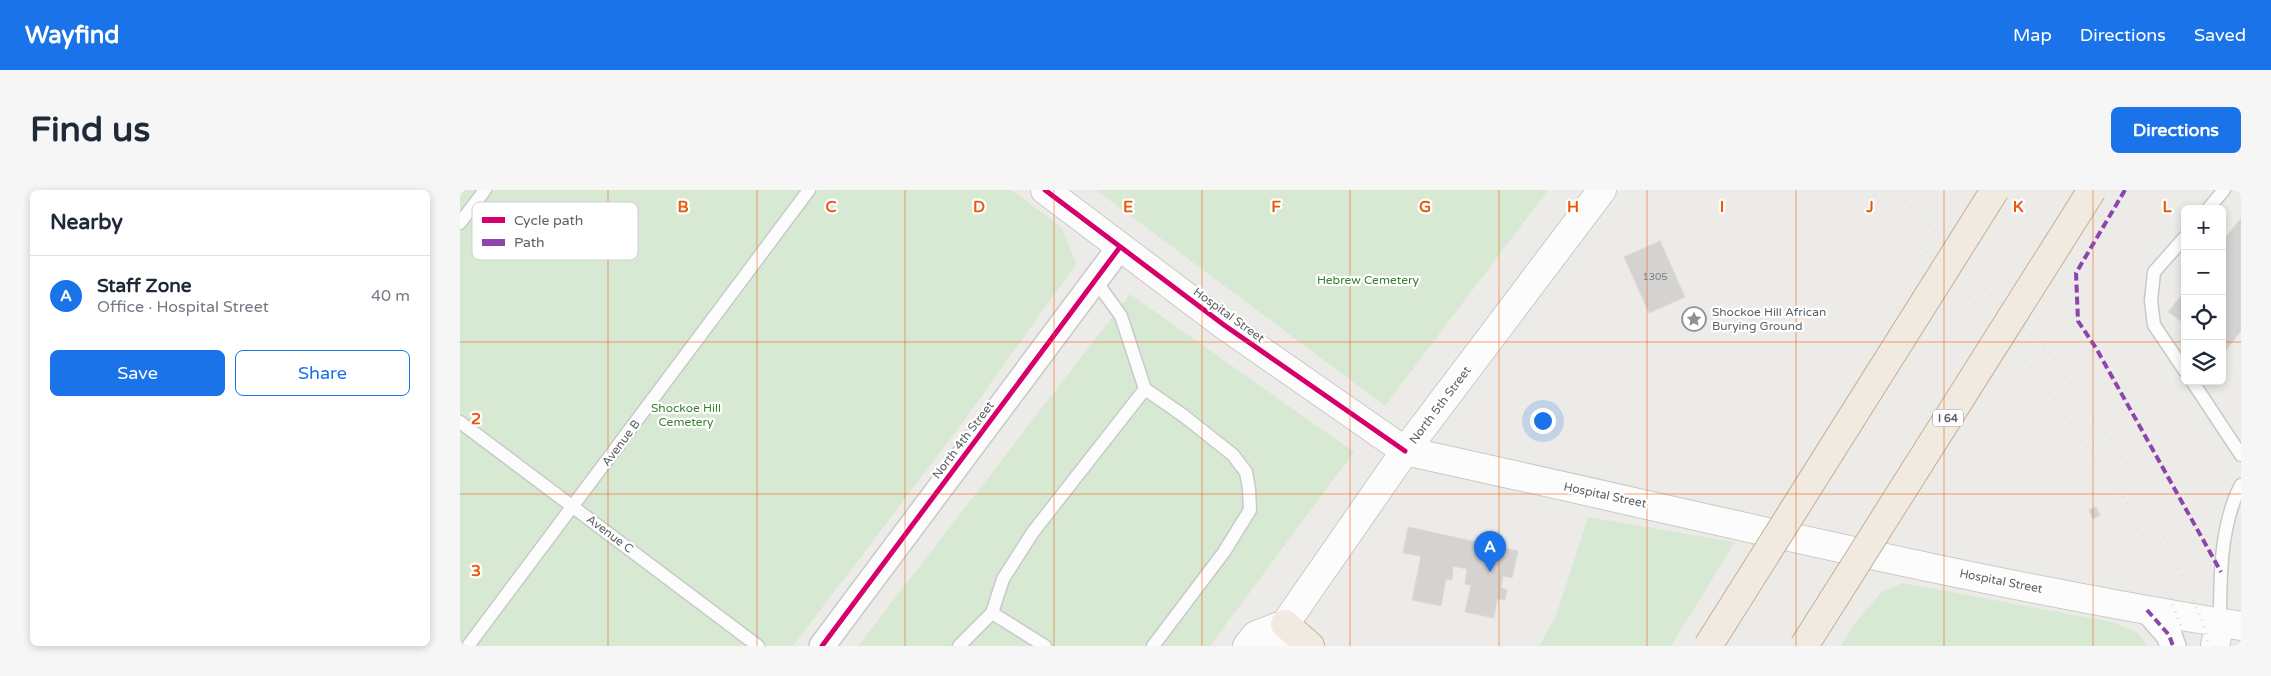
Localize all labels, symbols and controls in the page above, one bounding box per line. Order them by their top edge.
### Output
text: Wayfind [25,21,120,50]
text: Map [2013,24,2052,46]
text: Directions [2080,24,2166,46]
text: Saved [2194,24,2246,46]
button: Directions [2111,107,2241,153]
text: Find us [30,109,150,151]
text: B [677,197,689,217]
text: C [825,197,837,217]
text: D [973,197,985,217]
text: E [1123,197,1133,217]
text: F [1271,197,1281,217]
text: G [1419,197,1431,217]
text: H [1567,197,1579,217]
text: I [1720,197,1724,217]
text: J [1865,197,1874,217]
text: K [2013,197,2024,217]
text: L [2162,197,2172,217]
legend [472,202,638,260]
map controls [2181,205,2226,385]
button: + [2181,205,2226,250]
text: Nearby [50,210,123,235]
text: Cycle path [514,212,583,229]
text: Path [514,234,545,251]
button: − [2181,250,2226,295]
house number: 1305 [1642,271,1668,283]
park label: Hebrew Cemetery [1317,273,1420,287]
text: Staff Zone [97,275,192,297]
street label: Hospital Street [1191,285,1268,346]
text: A [60,286,72,306]
text: 40 m [371,286,410,306]
button: locate [2181,295,2226,340]
text: Office · Hospital Street [97,297,269,317]
place label: Shockoe Hill African Burying Ground [1712,305,1826,333]
place icon: Shockoe Hill African Burying Ground [1681,306,1707,332]
button: layers [2181,340,2226,385]
button: Save [50,350,225,396]
button: Share [235,350,410,396]
street label: North 5th Street [1406,363,1474,446]
street label: North 4th Street [929,398,997,481]
park label: Shockoe Hill Cemetery [651,401,721,429]
your location [1530,408,1556,434]
text: 2 [471,409,481,429]
road number: I 64 [1933,410,1963,427]
street label: Avenue B [599,417,643,469]
street label: Hospital Street [1562,479,1648,511]
street label: Avenue C [584,512,636,556]
pin: A [1474,531,1506,572]
text: 3 [471,561,481,581]
street label: Hospital Street [1958,566,2044,596]

